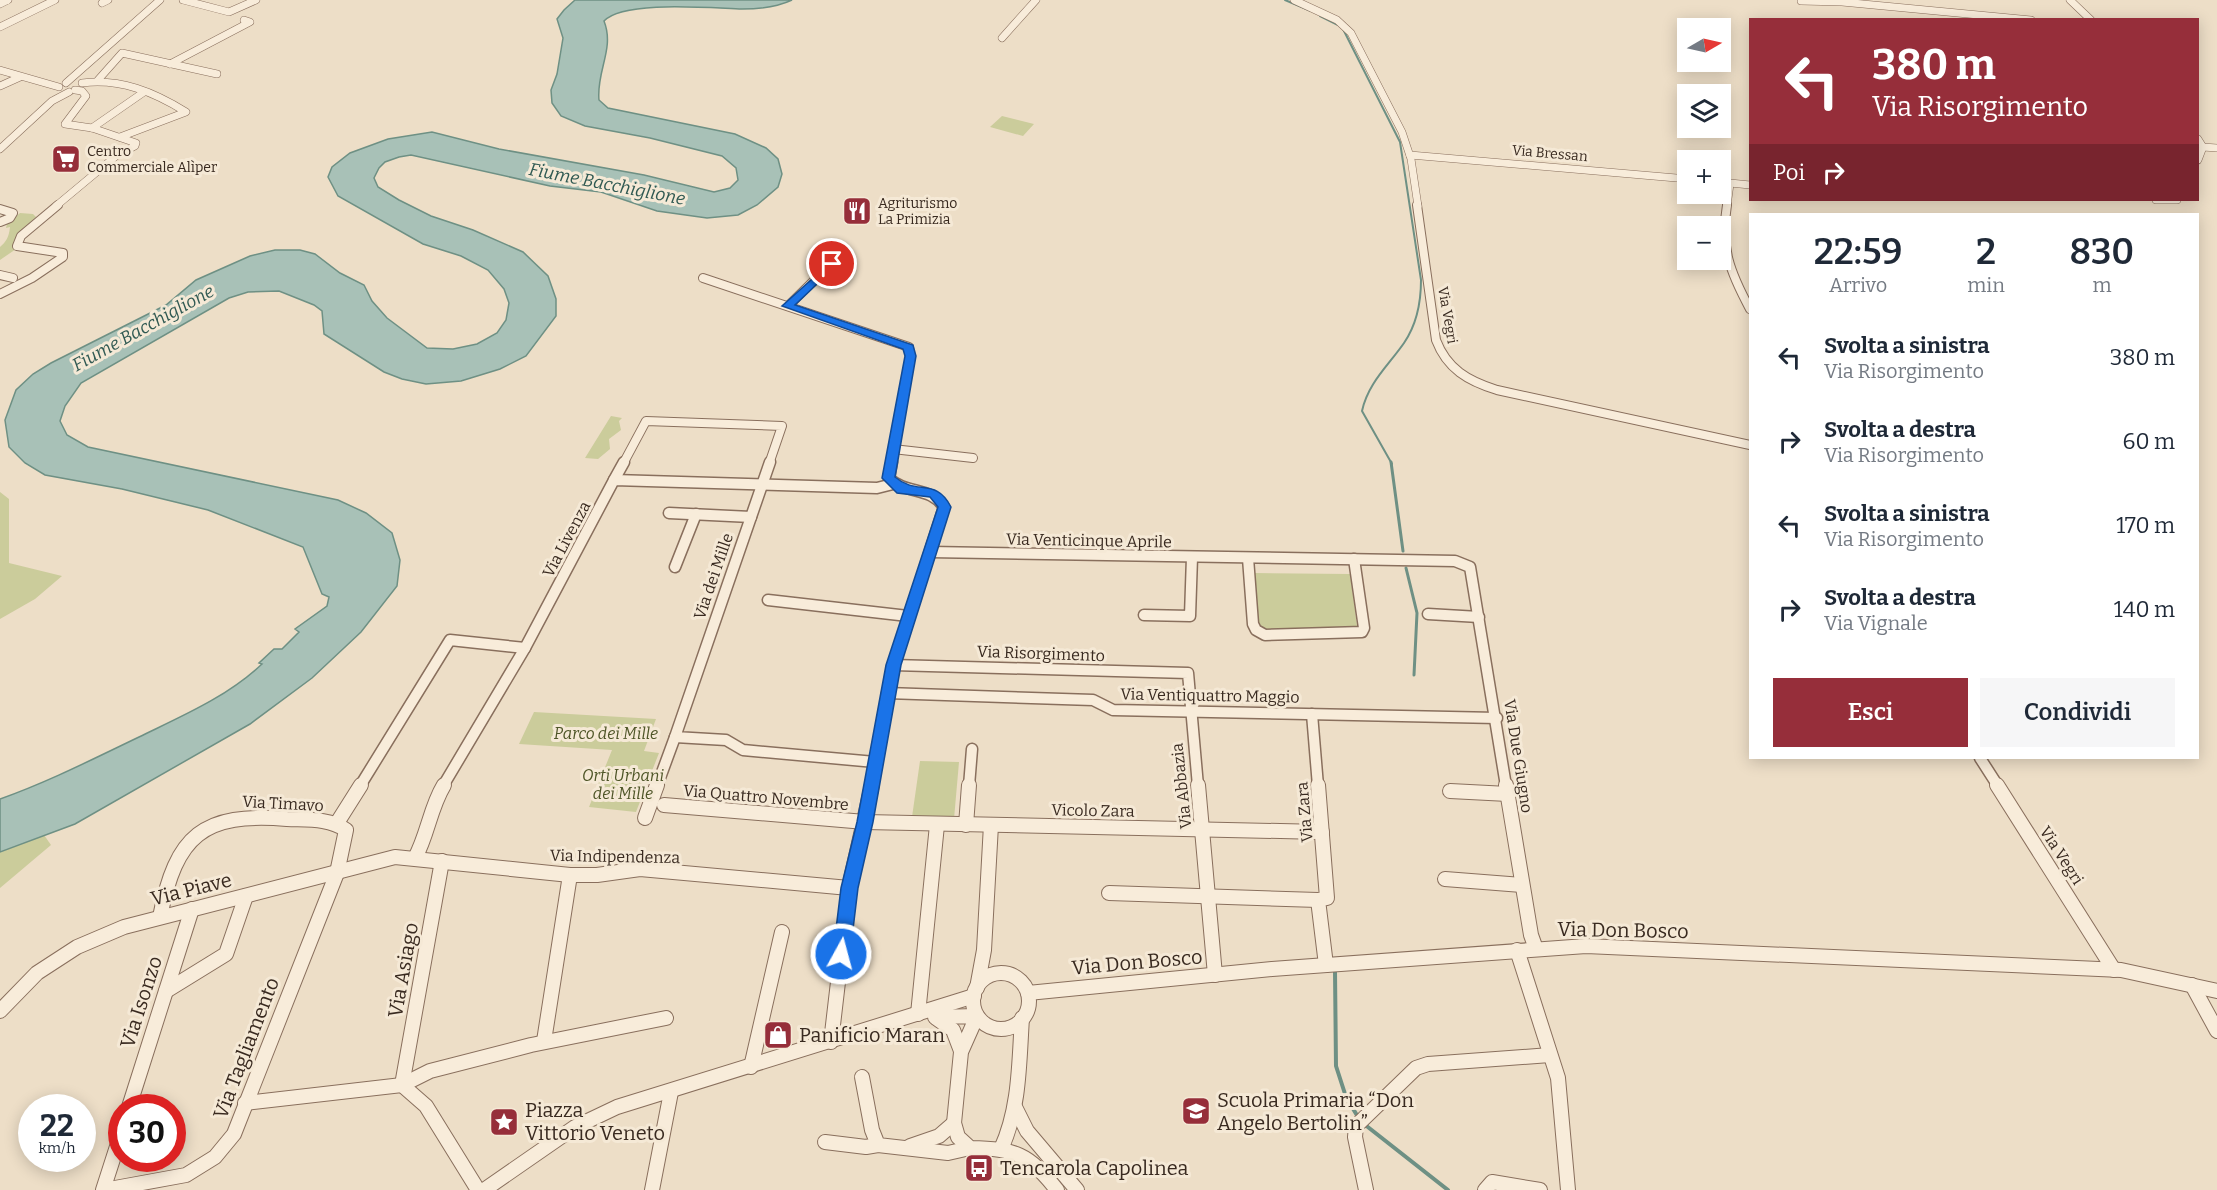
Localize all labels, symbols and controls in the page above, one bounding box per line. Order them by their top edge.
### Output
north arrow [1677,18,1731,72]
map controls [1677,18,1731,270]
text: 380 m [1872,40,1996,90]
icon: left [1773,42,1851,120]
button: layers [1677,84,1731,138]
text: Via Risorgimento [1872,91,2088,123]
street label: Via Bressan [1512,142,1589,165]
supermarket icon: Centro Commerciale Alìper [50,143,82,175]
place label: Centro Commerciale Alìper [87,143,217,176]
button: + [1677,150,1731,204]
icon: right [1817,156,1850,189]
water label: Fiume Bacchiglione [527,158,687,210]
text: Poi [1773,159,1805,186]
restaurant icon: Agriturismo La Primizia [841,195,873,227]
place label: Agriturismo La Primizia [878,195,957,228]
button: − [1677,216,1731,270]
text: 22:59 [1814,230,1902,274]
text: 2 [1976,230,1996,274]
text: 830 [2070,230,2134,274]
pin [806,238,857,289]
icon: arrive [815,247,848,280]
text: Arrivo [1829,273,1887,297]
text: min [1967,273,2005,297]
text: m [2092,273,2111,297]
water label: Fiume Bacchiglione [68,280,218,376]
street label: Via Vegri [1434,285,1461,345]
text: Svolta a sinistra [1824,332,1990,359]
icon: left [1773,341,1806,374]
text: 380 m [2110,344,2175,371]
text: Via Risorgimento [1824,359,1984,383]
text: Svolta a destra [1824,416,1976,443]
icon: right [1773,425,1806,458]
text: 60 m [2123,428,2175,455]
text: Via Risorgimento [1824,443,1984,467]
street label: Via Livenza [538,498,595,581]
text: Svolta a sinistra [1824,500,1990,527]
icon: left [1773,509,1806,542]
text: 170 m [2116,512,2175,539]
text: Via Risorgimento [1824,527,1984,551]
street label: Via dei Mille [690,530,737,622]
street label: Via Venticinque Aprile [1006,530,1172,551]
text: Svolta a destra [1824,584,1976,611]
icon: right [1773,593,1806,626]
text: 140 m [2114,596,2175,623]
text: Via Vignale [1824,611,1928,635]
street label: Via Risorgimento [977,642,1105,665]
button: Esci [1773,678,1968,747]
button: Condividi [1980,678,2175,747]
street label: Via Ventiquattro Maggio [1120,684,1300,707]
street label: Via Due Giugno [1500,698,1537,814]
park label: Parco dei Mille [554,724,658,743]
street label: Via Abbazia [1168,742,1195,830]
park label: Orti Urbani dei Mille [582,766,665,803]
street label: Via Quattro Novembre [682,781,850,814]
street label: Via Zara [1292,781,1317,843]
street label: Via Timavo [242,792,324,815]
street label: Vicolo Zara [1051,800,1135,821]
street label: Via Vegri [2036,822,2088,888]
street label: Via Indipendenza [550,846,680,867]
street label: Via Piave [148,867,234,911]
street label: Via Don Bosco [1557,917,1689,943]
street label: Via Asiago [383,921,423,1019]
position arrow [809,922,873,986]
street label: Via Don Bosco [1071,944,1203,980]
street label: Via Isonzo [115,953,167,1051]
street label: Via Tagliamento [208,974,284,1122]
shop icon: Panificio Maran [762,1019,794,1051]
place label: Panificio Maran [799,1023,945,1047]
place label: Scuola Primaria “Don Angelo Bertolin” [1217,1088,1414,1135]
speed limit sign: 30 [108,1094,186,1172]
school or university icon: Scuola Primaria “Don Angelo Bertolin” [1180,1095,1212,1127]
place label: Piazza Vittorio Veneto [525,1098,665,1145]
place icon: Piazza Vittorio Veneto [488,1106,520,1138]
text: 22 [40,1108,74,1144]
text: km/h [38,1139,76,1157]
bus stop icon: Tencarola Capolinea [963,1152,995,1184]
place label: Tencarola Capolinea [1000,1156,1189,1180]

